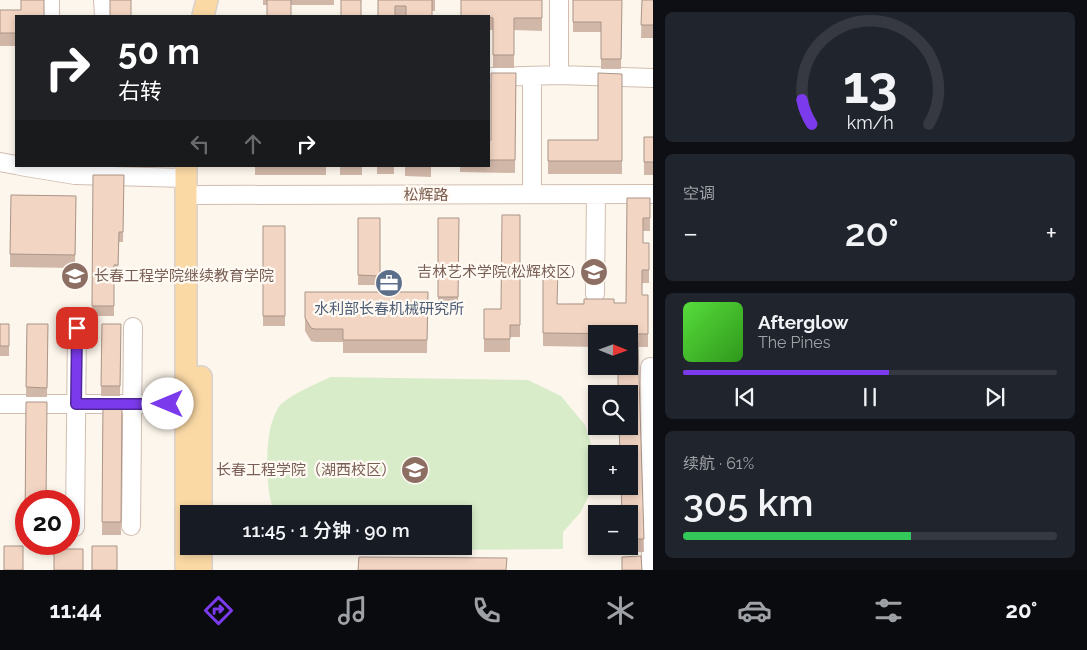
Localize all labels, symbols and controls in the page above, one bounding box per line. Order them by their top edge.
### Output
text: 50 m [118,31,200,72]
icon: right [35,35,100,100]
text: 13 [843,54,897,115]
text: 右转 [118,78,162,104]
text: km/h [846,112,894,133]
icon: left [186,130,214,158]
icon: ahead [239,130,267,158]
icon: right [292,130,320,158]
text: 空调 [683,184,715,203]
street label: 松辉路 [403,186,449,204]
text: 20° [845,210,899,255]
text: − [683,217,698,250]
text: + [1045,217,1057,250]
school or university icon: 吉林艺术学院(松辉校区) [579,257,609,287]
school or university icon: 长春工程学院继续教育学院 [60,261,90,291]
place label: 吉林艺术学院(松辉校区) [417,263,575,281]
place label: 长春工程学院继续教育学院 [94,267,274,285]
office icon: 水利部长春机械研究所 [374,268,404,298]
place label: 水利部长春机械研究所 [314,300,464,318]
pin [56,307,98,349]
text: Afterglow [758,311,848,333]
icon: arrive [63,314,91,342]
north arrow [588,325,638,375]
map controls [588,325,638,555]
text: The Pines [758,333,830,352]
position arrow [141,377,193,429]
icon: previous [731,383,759,411]
icon: pause [856,383,884,411]
icon: next [981,383,1009,411]
button: search [588,385,638,435]
button: + [588,445,638,495]
text: 续航 · 61% [683,454,754,473]
school or university icon: 长春工程学院（湖西校区） [400,455,430,485]
place label: 长春工程学院（湖西校区） [216,461,396,479]
text: 305 km [683,480,814,525]
speed limit sign: 20 [15,490,80,555]
button: − [588,505,638,555]
text: 11:45 · 1 分钟 · 90 m [243,519,410,541]
icon: directions [201,593,236,628]
icon: music [335,593,370,628]
icon: phone [469,593,504,628]
icon: climate [603,593,638,628]
icon: car [737,593,772,628]
icon: filters [871,593,906,628]
text: 11:44 [50,597,102,623]
text: 20° [1006,597,1037,623]

